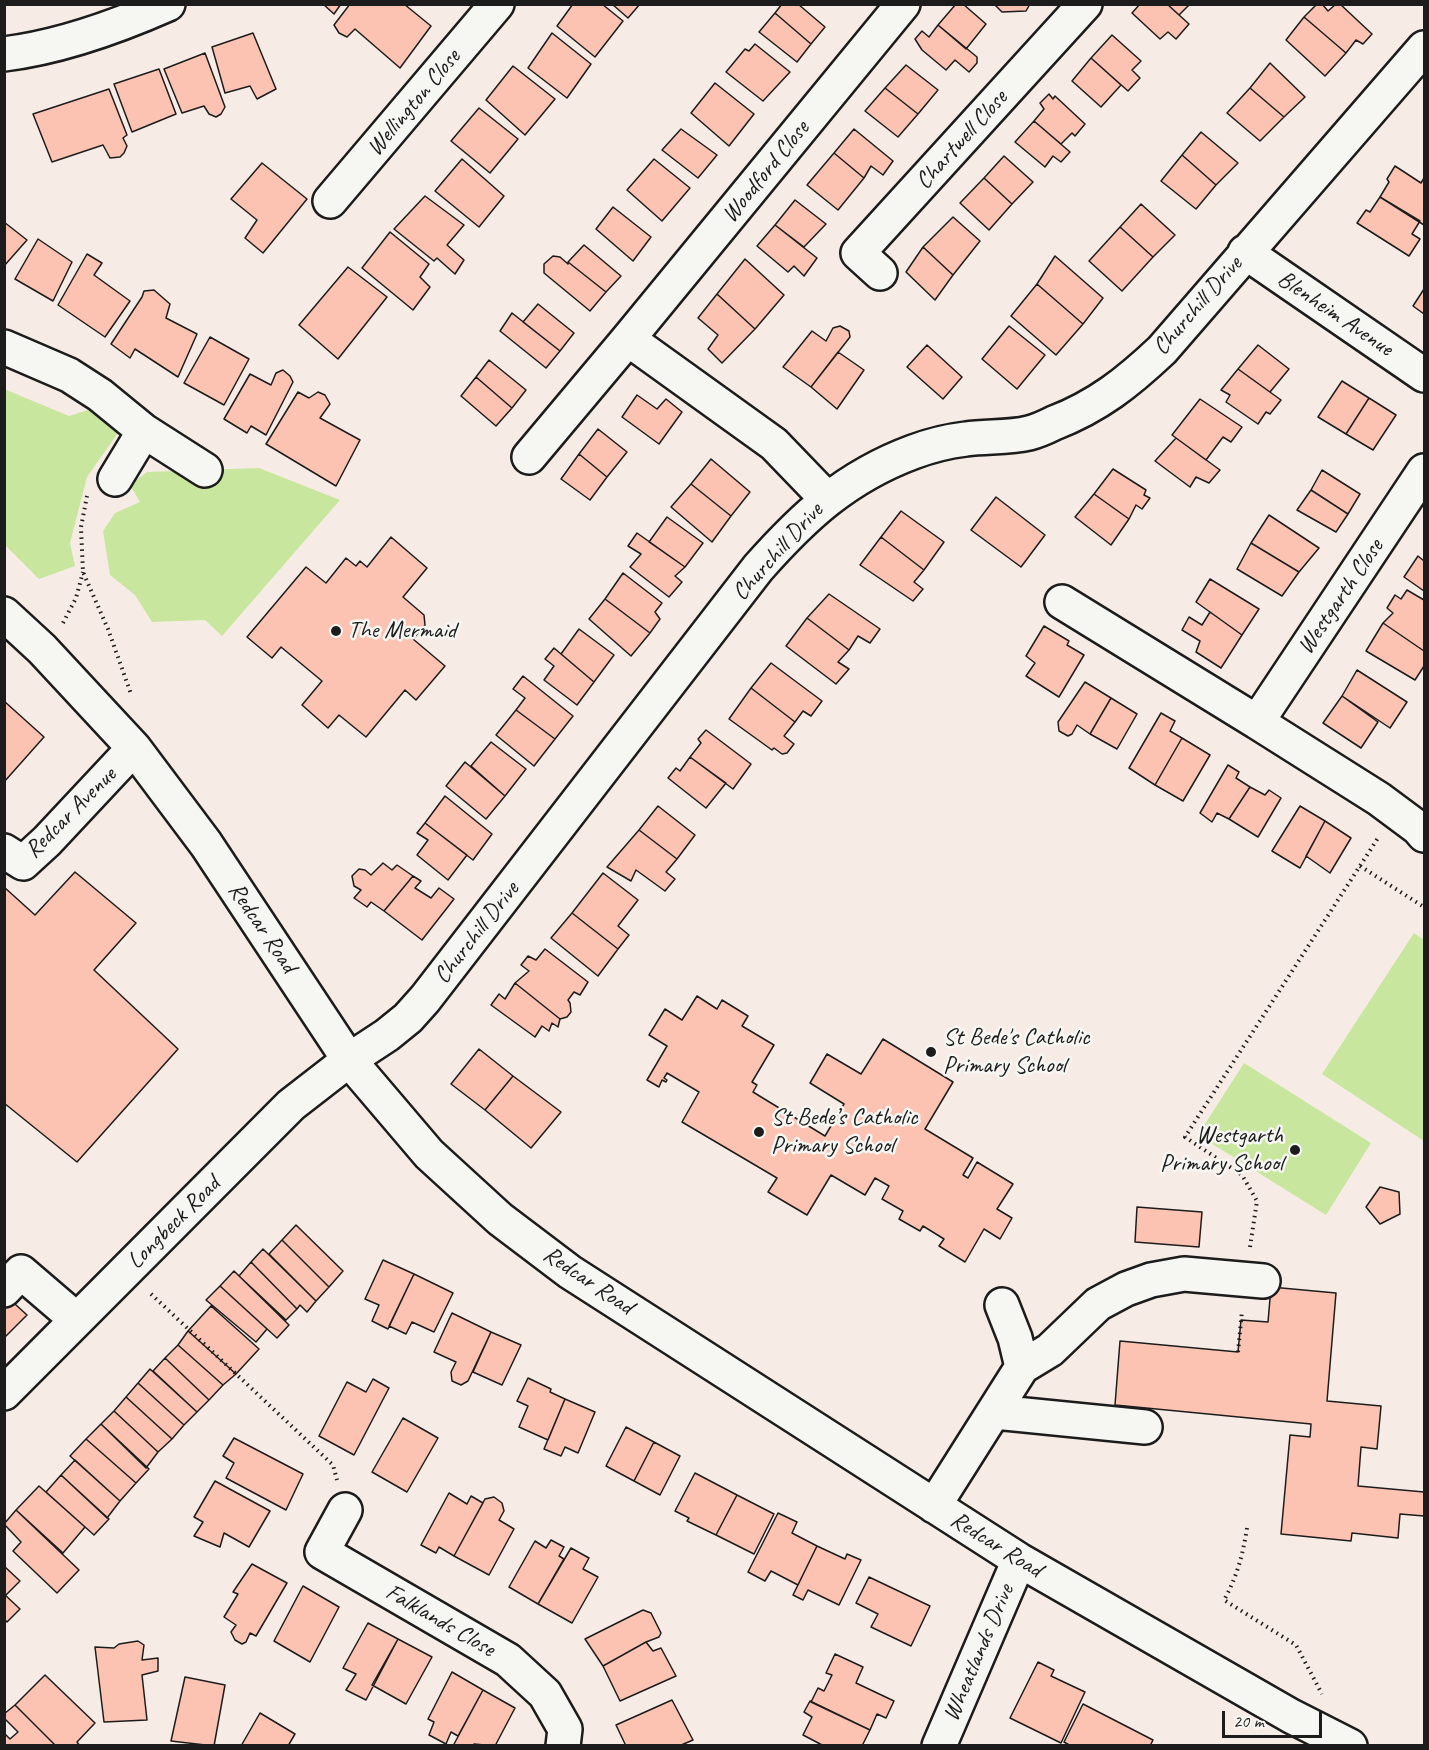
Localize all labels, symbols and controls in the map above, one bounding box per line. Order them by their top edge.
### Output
street label: Wellington Close [361,44,467,162]
street label: Chartwell Close [910,84,1014,196]
street label: Woodford Close [716,115,816,229]
street label: Churchill Drive [1147,251,1249,361]
street label: Blenheim Avenue [1272,265,1398,363]
street label: Churchill Drive [727,497,829,607]
street label: Westgarth Close [1292,534,1390,660]
place label: The Mermaid [348,617,456,645]
marker: The Mermaid [329,624,343,638]
street label: Redcar Avenue [19,761,123,865]
street label: Churchill Drive [428,876,526,990]
street label: Redcar Road [221,877,303,979]
place label: St Bede's Catholic Primary School [943,1024,1089,1080]
marker: St Bede's Catholic Primary School [924,1045,938,1059]
place label: St Bede’s Catholic Primary School [771,1104,917,1160]
place label: Westgarth Primary School [1160,1122,1283,1178]
marker: St Bede’s Catholic Primary School [752,1125,766,1139]
marker: Westgarth Primary School [1288,1143,1302,1157]
street label: Longbeck Road [122,1171,226,1275]
street label: Redcar Road [537,1240,639,1322]
street label: Redcar Road [945,1506,1047,1584]
street label: Falklands Close [380,1578,500,1664]
street label: Wheatlands Drive [937,1580,1021,1726]
scale bar [1225,1699,1326,1737]
text: 20 m [1233,1710,1264,1732]

